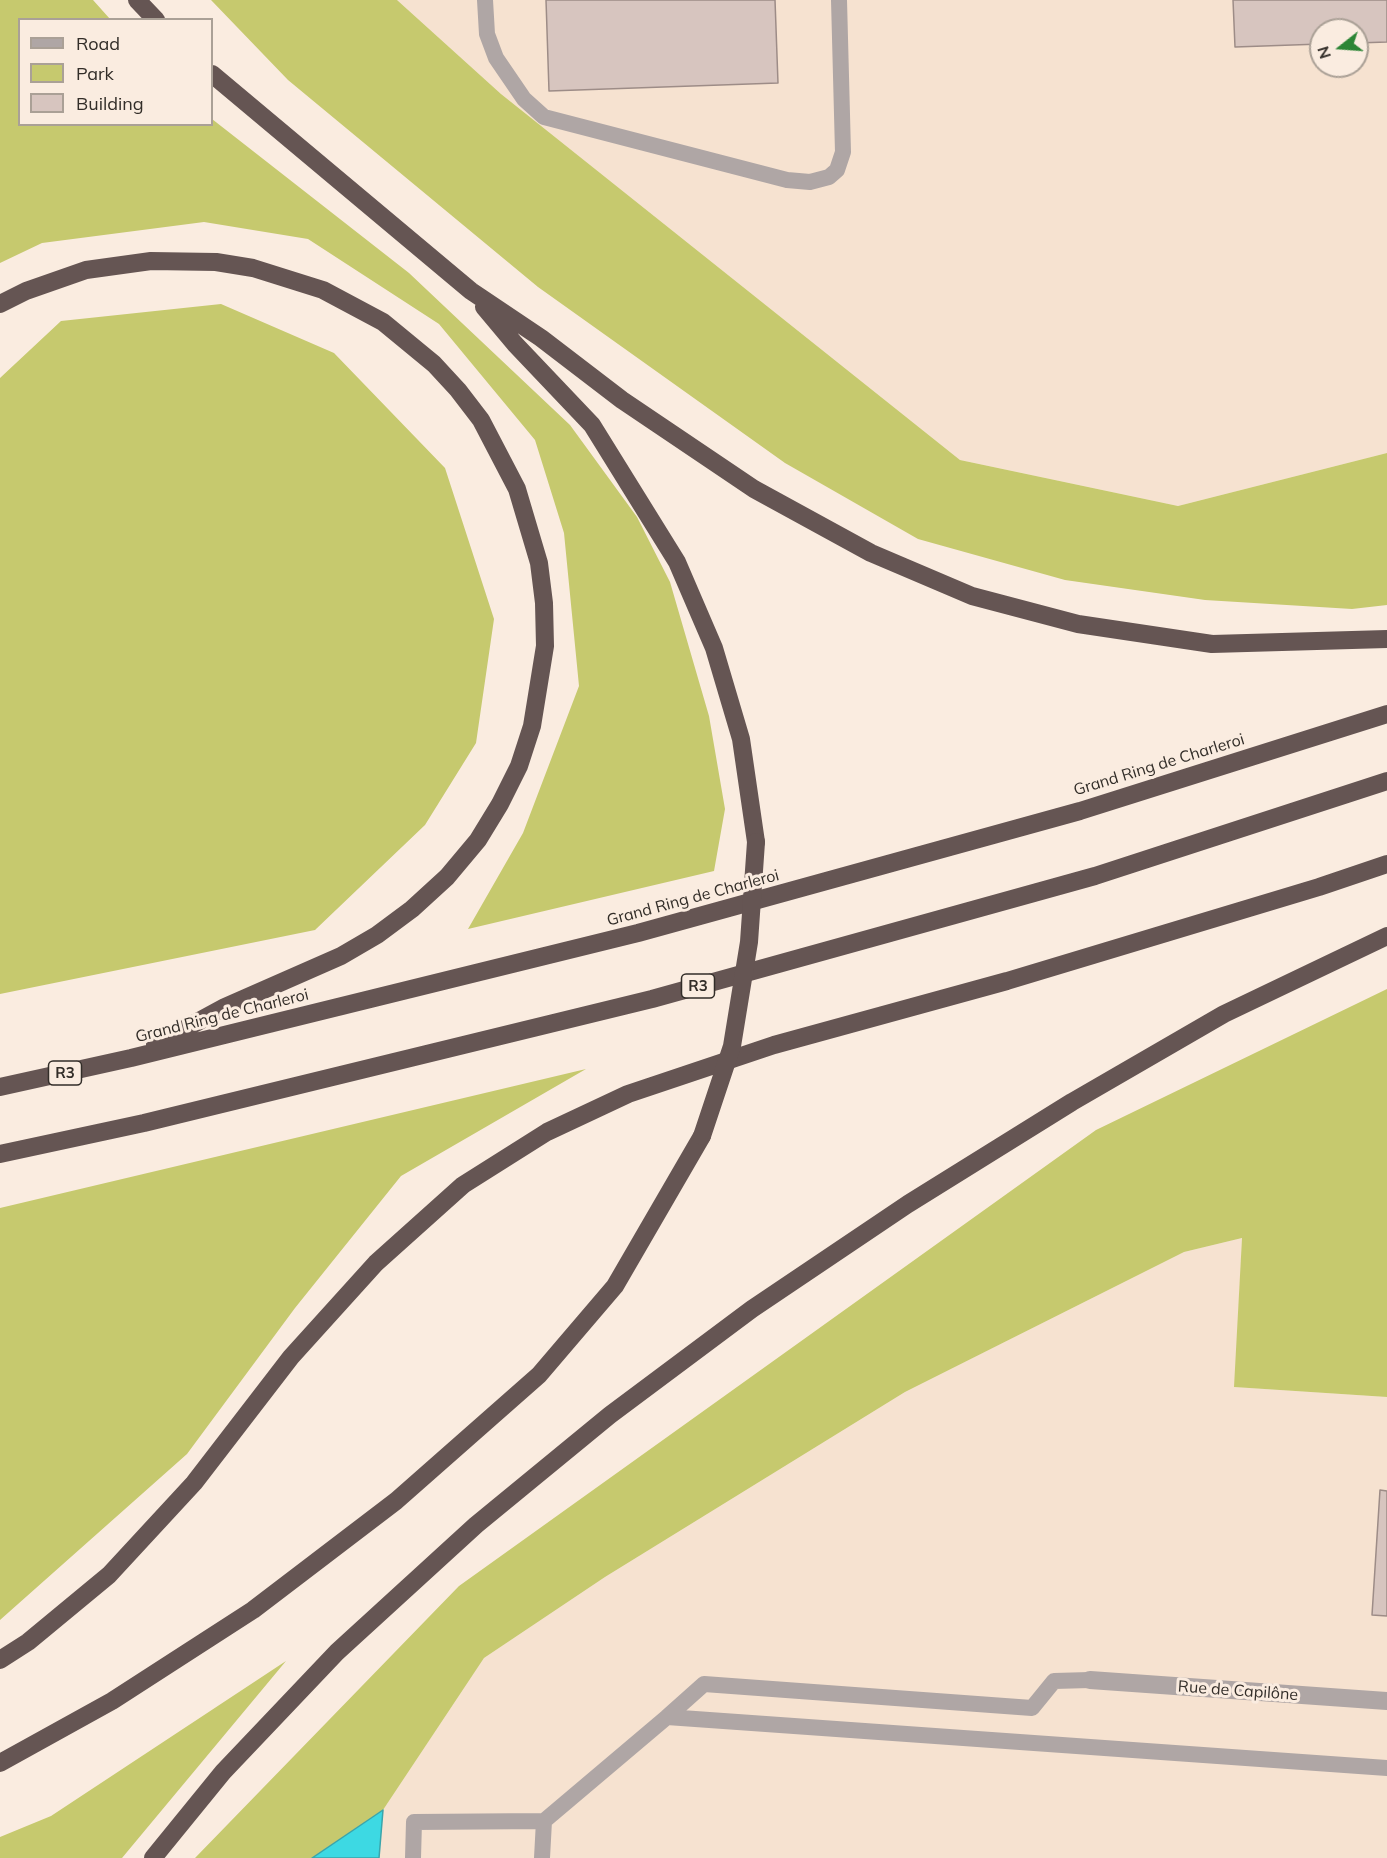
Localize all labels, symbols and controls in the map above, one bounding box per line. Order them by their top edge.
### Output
legend [18,18,213,126]
north arrow [1309,18,1369,78]
text: Road [76,32,120,55]
text: N [1312,44,1335,61]
text: Park [76,62,114,85]
text: Building [76,92,144,115]
street label: Grand Ring de Charleroi [1071,730,1247,800]
street label: Grand Ring de Charleroi [605,866,781,930]
road number: R3 [682,974,714,998]
street label: Grand Ring de Charleroi [134,985,310,1047]
road number: R3 [48,1061,82,1085]
street label: Rue de Capilône [1177,1677,1299,1705]

